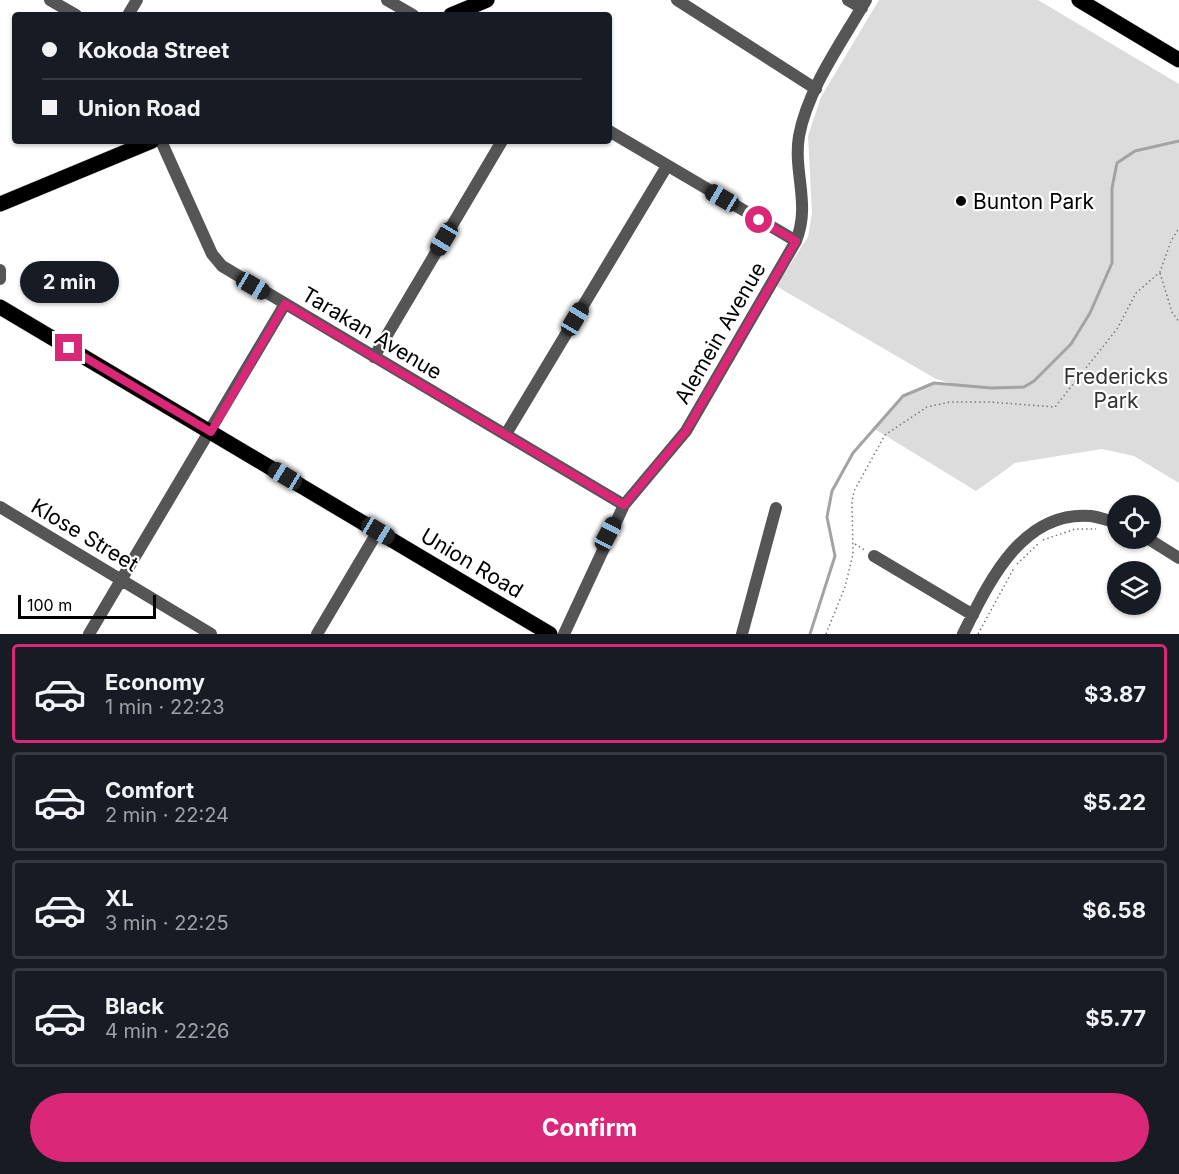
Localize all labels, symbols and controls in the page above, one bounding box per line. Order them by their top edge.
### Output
text: Kokoda Street [78,37,229,63]
text: Union Road [78,95,201,121]
car [702,181,742,215]
place label: Bunton Park [973,189,1095,214]
marker: Bunton Park [954,194,968,208]
route start [745,206,772,233]
car [427,219,461,259]
street label: Alemein Avenue [669,258,771,408]
callout: 2 min [20,261,118,303]
car [233,269,273,303]
text: 2 min [43,270,96,294]
street label: Tarakan Avenue [297,281,447,385]
car [558,299,592,339]
route end [55,334,82,361]
park label: Fredericks Park [1064,364,1168,413]
car [265,459,305,493]
street label: Klose Street [27,493,143,577]
map controls [1107,495,1161,615]
button: locate [1107,495,1161,549]
car [358,514,398,548]
car [592,514,624,554]
street label: Union Road [416,523,528,603]
button: layers [1107,561,1161,615]
scale bar [18,592,156,620]
text: 100 m [27,595,72,615]
icon: car [33,667,87,721]
text: Economy [105,669,205,695]
text: $3.87 [1084,681,1146,707]
text: 1 min · 22:23 [105,695,225,719]
icon: car [33,775,87,829]
text: Comfort [105,777,194,803]
text: $5.22 [1083,789,1146,815]
text: 2 min · 22:24 [105,803,229,827]
icon: car [33,883,87,937]
text: XL [105,885,134,911]
text: $6.58 [1082,897,1146,923]
text: 3 min · 22:25 [105,911,229,935]
icon: car [33,991,87,1045]
text: Black [105,993,164,1019]
text: $5.77 [1085,1005,1146,1031]
text: 4 min · 22:26 [105,1019,230,1043]
button: Confirm [30,1093,1149,1162]

